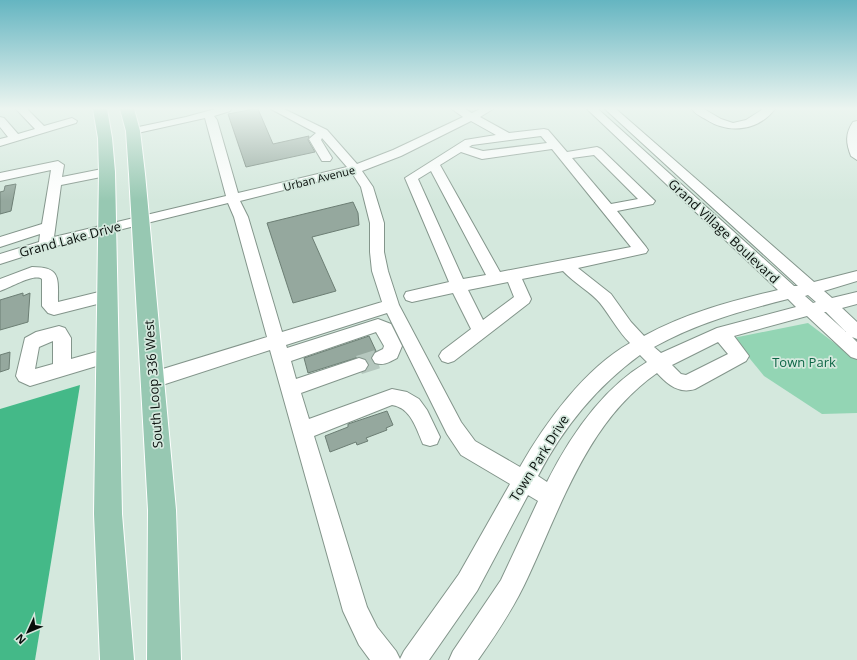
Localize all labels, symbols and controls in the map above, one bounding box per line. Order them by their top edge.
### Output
street label: Urban Avenue [282,162,356,194]
street label: Grand Village Boulevard [665,175,783,287]
street label: Grand Lake Drive [17,217,123,261]
street label: South Loop 336 West [140,319,166,449]
park label: Town Park [772,353,836,371]
street label: Town Park Drive [505,411,573,505]
north arrow [8,612,48,652]
text: N [12,631,29,648]

